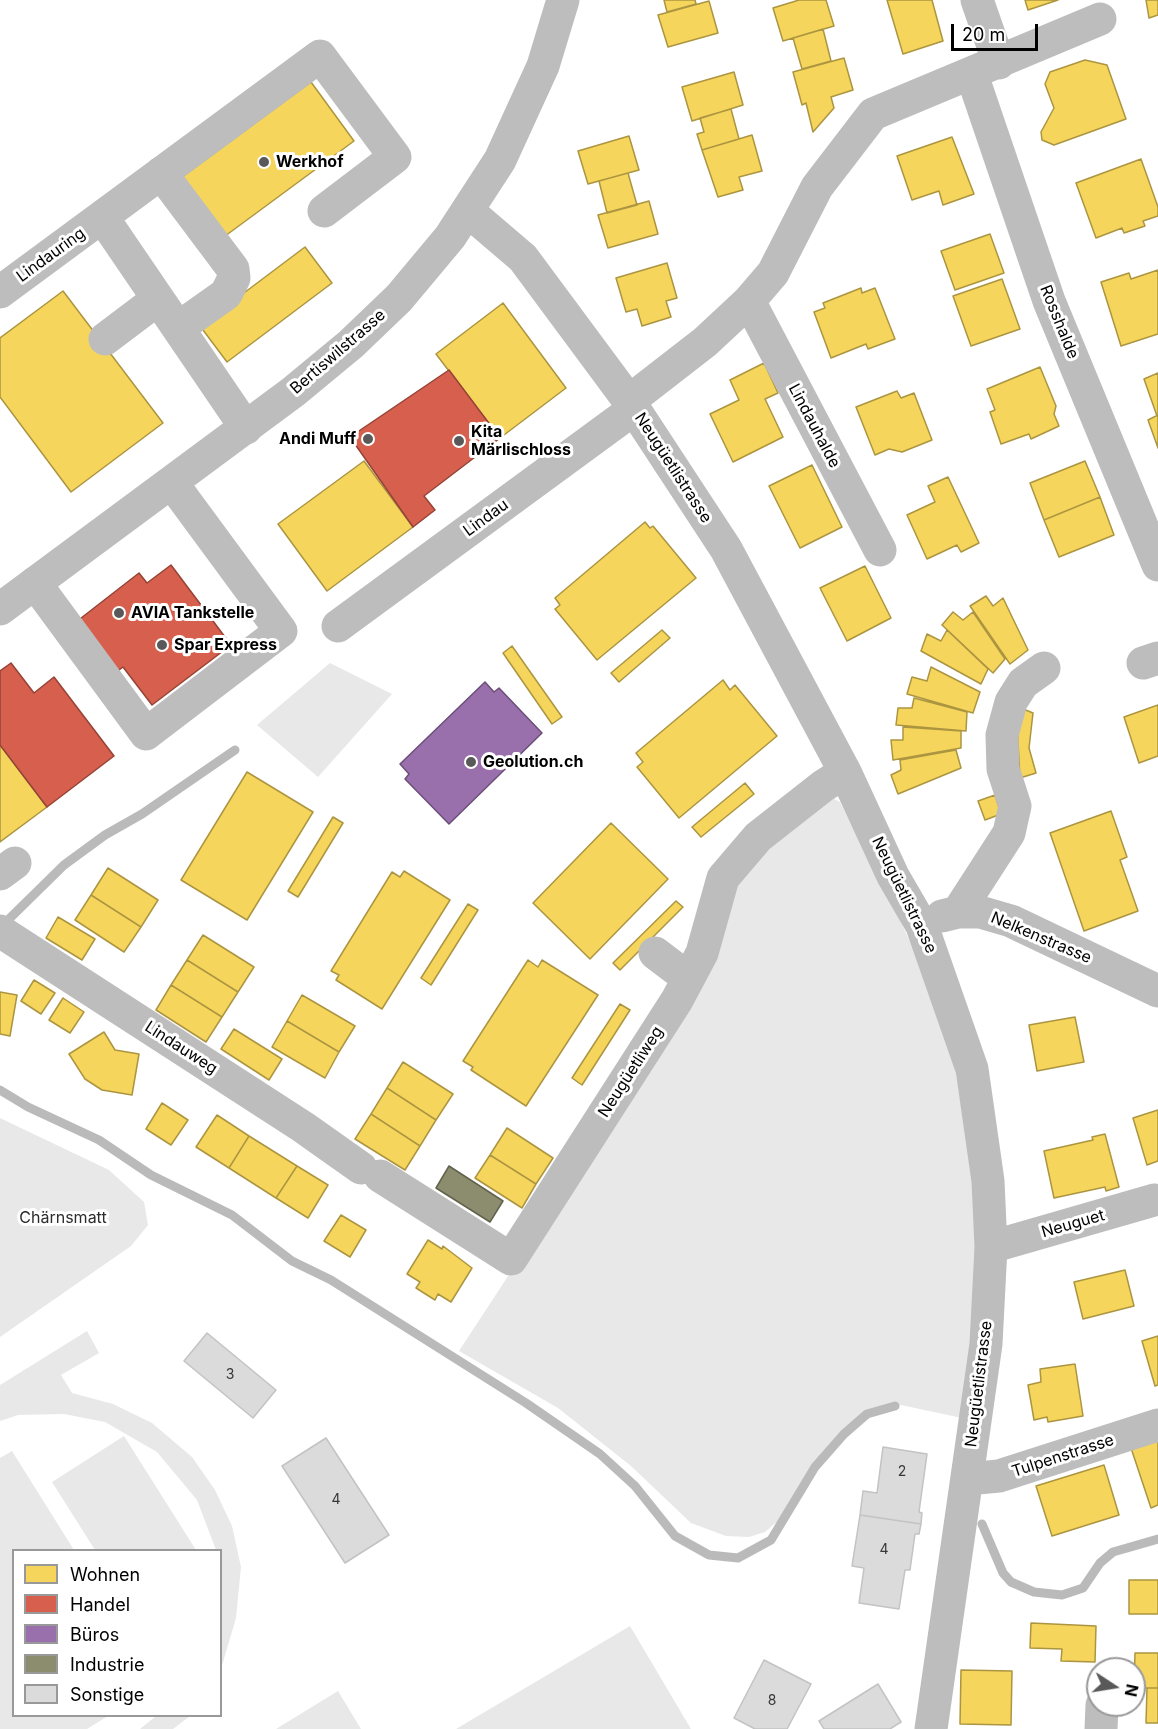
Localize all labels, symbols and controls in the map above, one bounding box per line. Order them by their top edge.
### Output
scale bar [954,12,1041,50]
text: 20 m [962,24,1005,45]
place label: Werkhof [276,152,344,172]
marker: Werkhof [257,155,271,169]
street label: Lindauring [13,224,89,286]
street label: Rosshalde [1035,282,1083,362]
street label: Bertiswilstrasse [287,306,389,398]
street label: Lindauhalde [784,381,844,471]
street label: Neugüetlistrasse [630,409,716,527]
place label: Kita Märlischloss [471,422,571,460]
place label: Andi Muff [279,429,356,449]
marker: Andi Muff [361,432,375,446]
marker: Kita Märlischloss [452,434,466,448]
street label: Lindau [460,495,512,541]
place label: AVIA Tankstelle [131,603,254,623]
marker: AVIA Tankstelle [112,606,126,620]
place label: Spar Express [174,635,277,655]
marker: Spar Express [155,638,169,652]
place label: Geolution.ch [483,752,583,772]
marker: Geolution.ch [464,755,478,769]
street label: Neugüetlistrasse [867,834,941,956]
street label: Nelkenstrasse [988,908,1094,968]
street label: Lindauweg [141,1017,221,1079]
street label: Neugüetliweg [595,1023,667,1121]
street label: Neuguet [1039,1206,1107,1242]
park label: Chärnsmatt [19,1208,107,1228]
street label: Neugüetlistrasse [962,1320,996,1448]
house number: 3 [226,1367,234,1383]
street label: Tulpenstrasse [1010,1430,1116,1482]
house number: 2 [898,1464,906,1480]
house number: 4 [331,1492,341,1508]
house number: 4 [879,1542,889,1558]
legend [12,1549,222,1717]
text: Wohnen [70,1564,140,1585]
text: Handel [70,1594,130,1615]
text: Büros [70,1624,119,1645]
text: Industrie [70,1654,144,1675]
north arrow [1086,1657,1146,1717]
text: N [1121,1682,1143,1698]
text: Sonstige [70,1684,144,1705]
house number: 8 [768,1693,776,1709]

